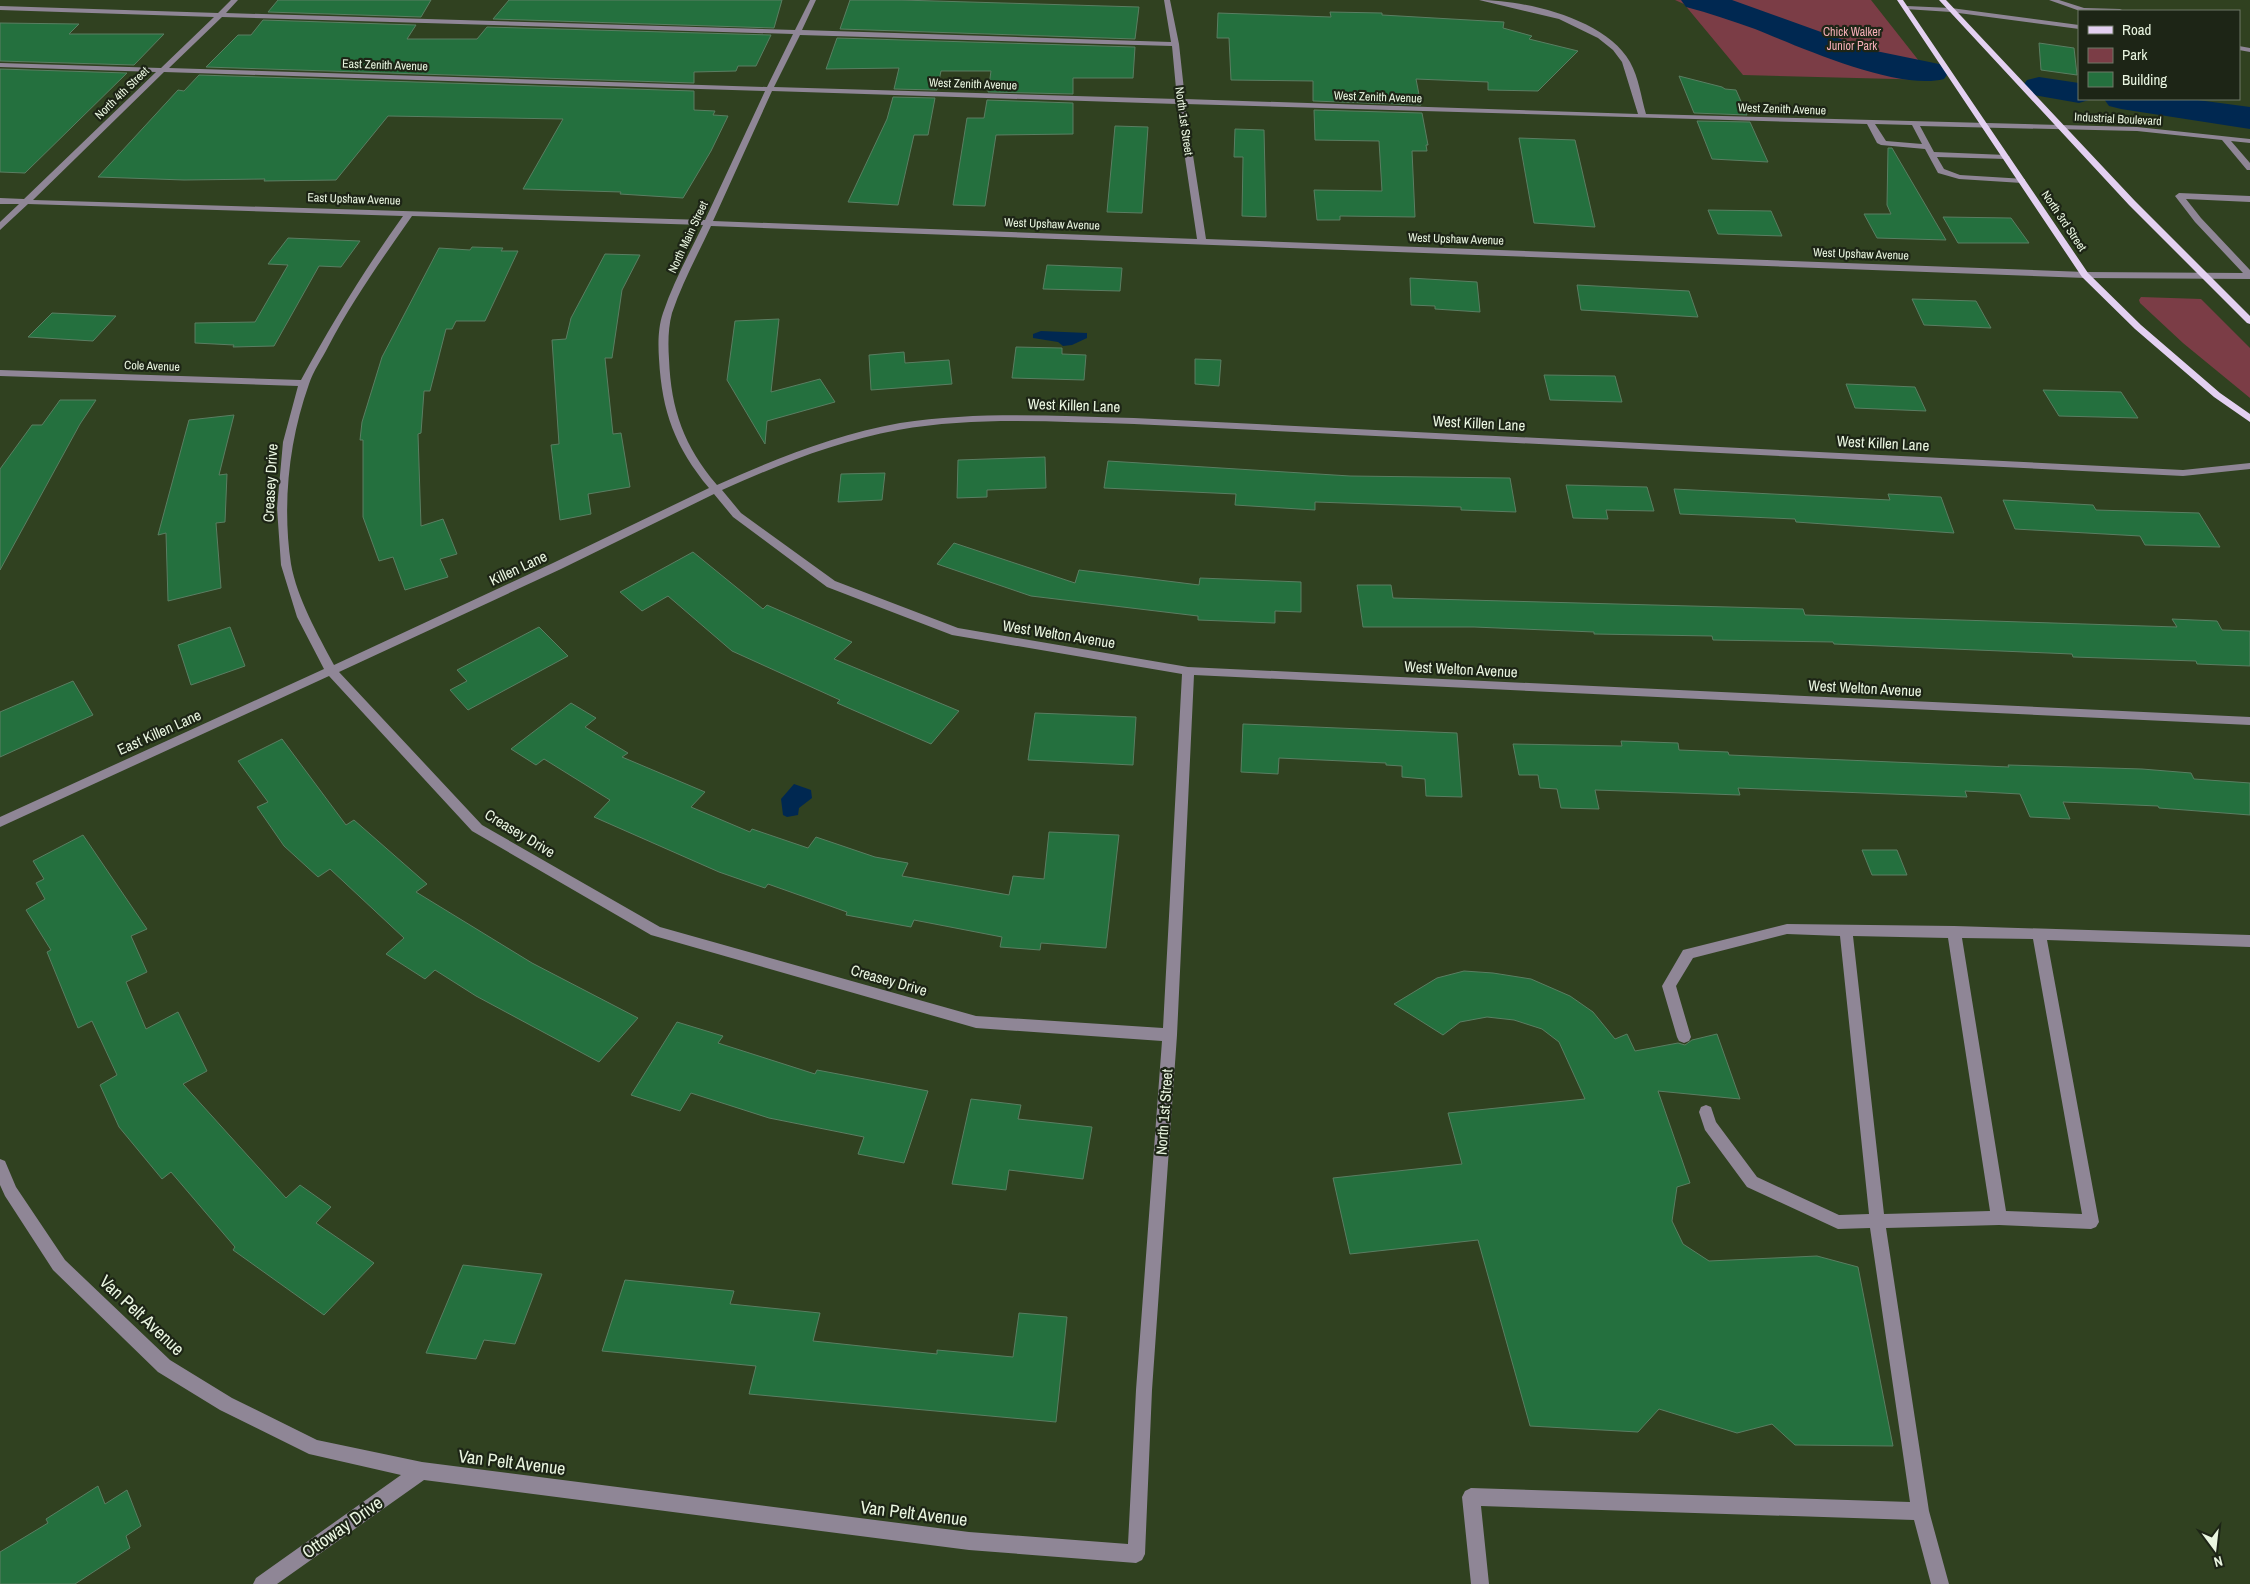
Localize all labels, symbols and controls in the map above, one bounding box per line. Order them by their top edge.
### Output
legend [2078,10,2240,100]
text: Road [2122,19,2151,40]
park label: Chick Walker Junior Park [1823,24,1882,54]
text: Park [2122,44,2148,65]
street label: East Zenith Avenue [342,56,428,74]
street label: North 4th Street [91,63,153,123]
text: Building [2122,69,2167,90]
street label: West Zenith Avenue [929,74,1017,94]
street label: North 1st Street [1171,86,1197,156]
street label: West Zenith Avenue [1334,87,1422,107]
street label: West Zenith Avenue [1738,99,1826,119]
street label: Industrial Boulevard [2074,109,2162,129]
street label: North 3rd Street [2038,188,2090,255]
street label: East Upshaw Avenue [307,189,401,209]
street label: North Main Street [664,198,712,276]
street label: West Upshaw Avenue [1004,214,1100,234]
street label: West Upshaw Avenue [1408,229,1504,249]
street label: West Upshaw Avenue [1813,244,1909,264]
street label: Cole Avenue [124,357,180,375]
street label: West Killen Lane [1027,393,1121,417]
street label: West Killen Lane [1432,410,1526,436]
street label: West Killen Lane [1836,430,1930,456]
street label: Creasey Drive [257,443,283,523]
street label: Killen Lane [486,545,550,591]
street label: West Welton Avenue [1001,615,1117,653]
street label: West Welton Avenue [1404,656,1518,682]
street label: West Welton Avenue [1808,675,1922,701]
street label: East Killen Lane [114,704,204,760]
street label: Creasey Drive [481,804,559,862]
street label: Creasey Drive [848,959,930,1001]
street label: North 1st Street [1151,1068,1178,1156]
street label: Van Pelt Avenue [94,1269,190,1361]
street label: Van Pelt Avenue [457,1443,567,1481]
street label: Ottoway Drive [297,1490,387,1564]
street label: Van Pelt Avenue [859,1494,969,1532]
north arrow [2190,1524,2240,1574]
text: N [2212,1552,2225,1571]

